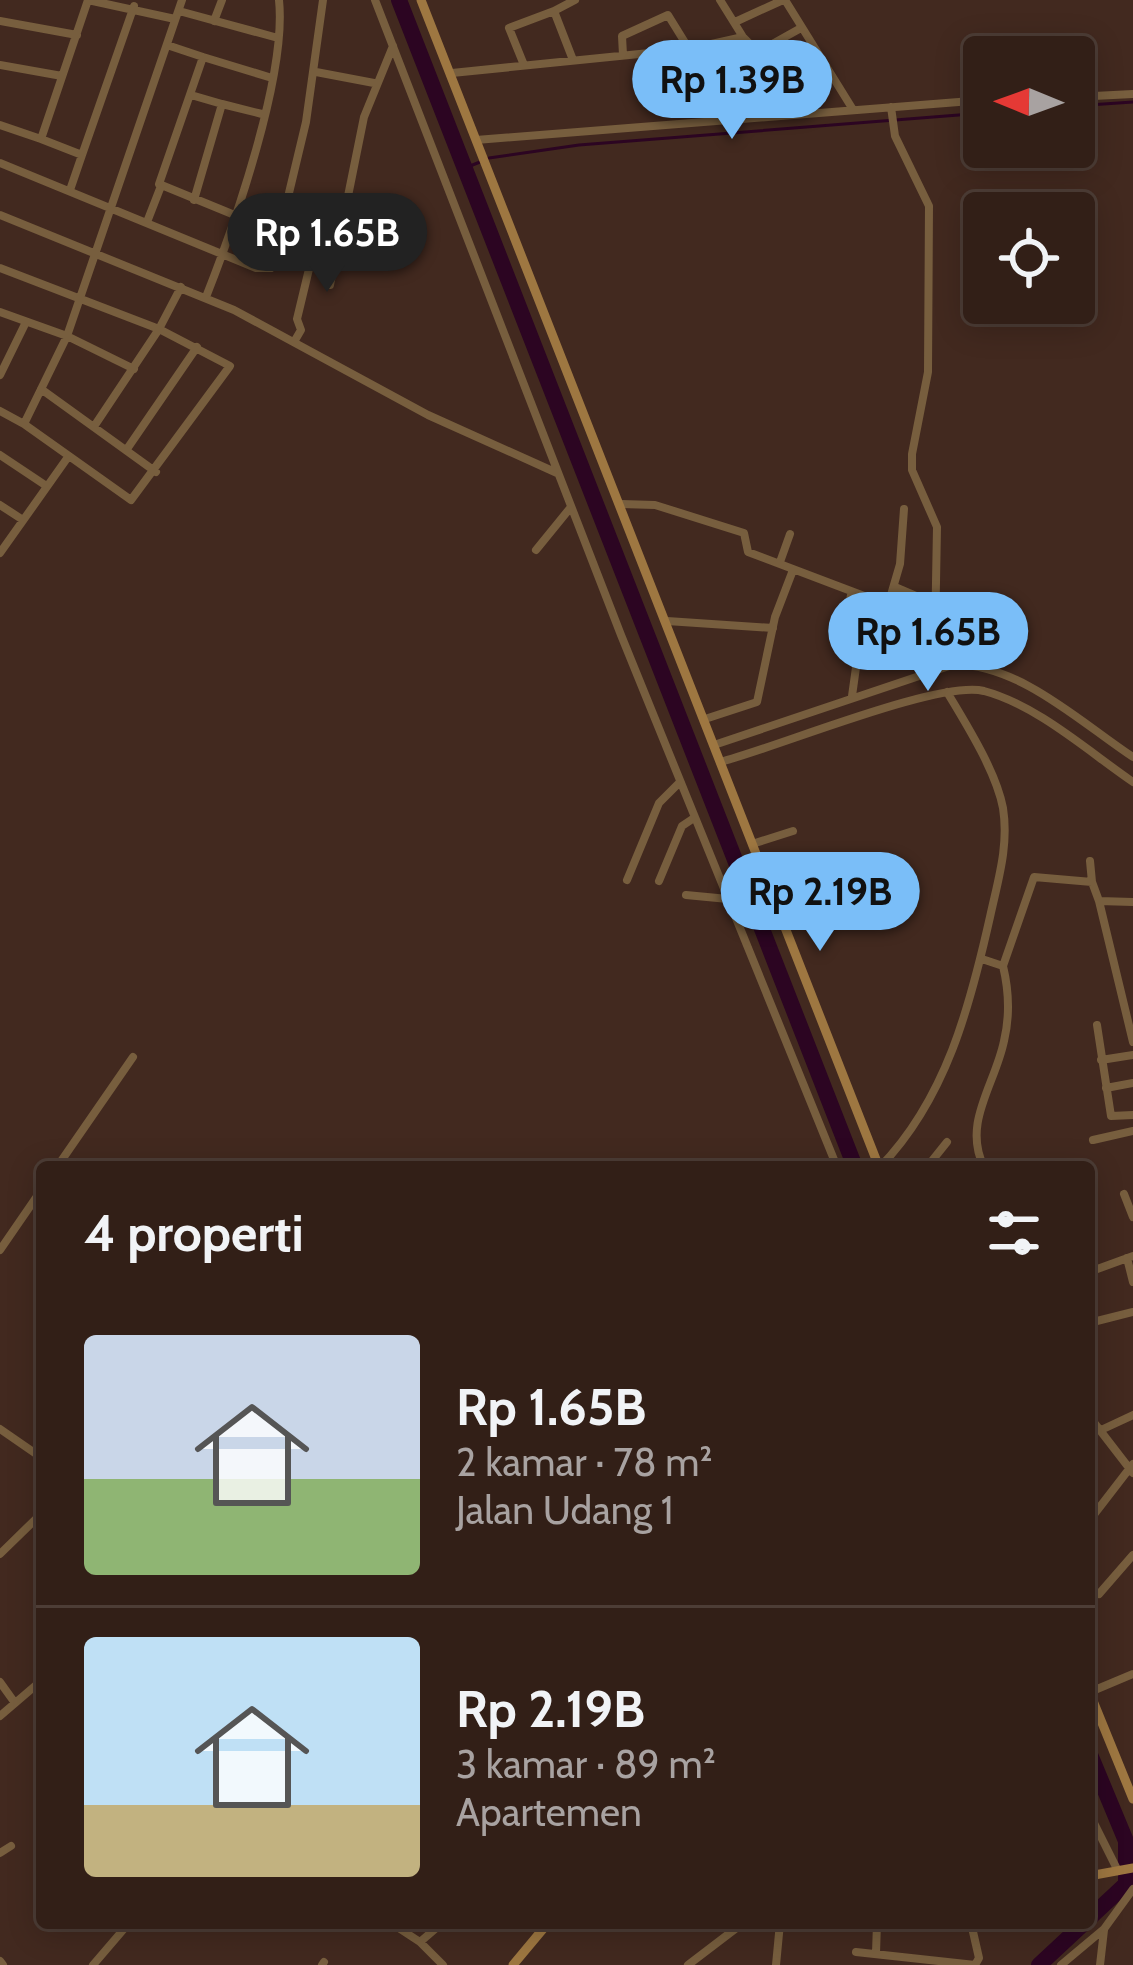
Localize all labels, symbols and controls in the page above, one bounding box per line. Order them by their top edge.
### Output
north arrow [963,36,1095,168]
map controls [963,36,1095,324]
pin: Rp 1.39B [608,40,856,142]
text: Rp 1.39B [659,55,805,103]
button: locate [963,192,1095,324]
pin: Rp 1.65B [203,193,451,295]
text: Rp 1.65B [254,208,400,256]
pin: Rp 1.65B [804,592,1052,694]
text: Rp 1.65B [855,607,1001,655]
pin: Rp 2.19B [696,852,944,954]
text: Rp 2.19B [748,867,892,915]
icon: filters [981,1200,1047,1266]
text: 4 properti [84,1202,304,1264]
text: Rp 1.65B [456,1376,646,1438]
icon: home [180,1383,324,1527]
text: 2 kamar · 78 m² [456,1438,712,1486]
text: Jalan Udang 1 [456,1486,674,1534]
text: Rp 2.19B [456,1678,645,1740]
icon: home [180,1685,324,1829]
text: 3 kamar · 89 m² [456,1740,716,1788]
text: Apartemen [456,1788,642,1836]

